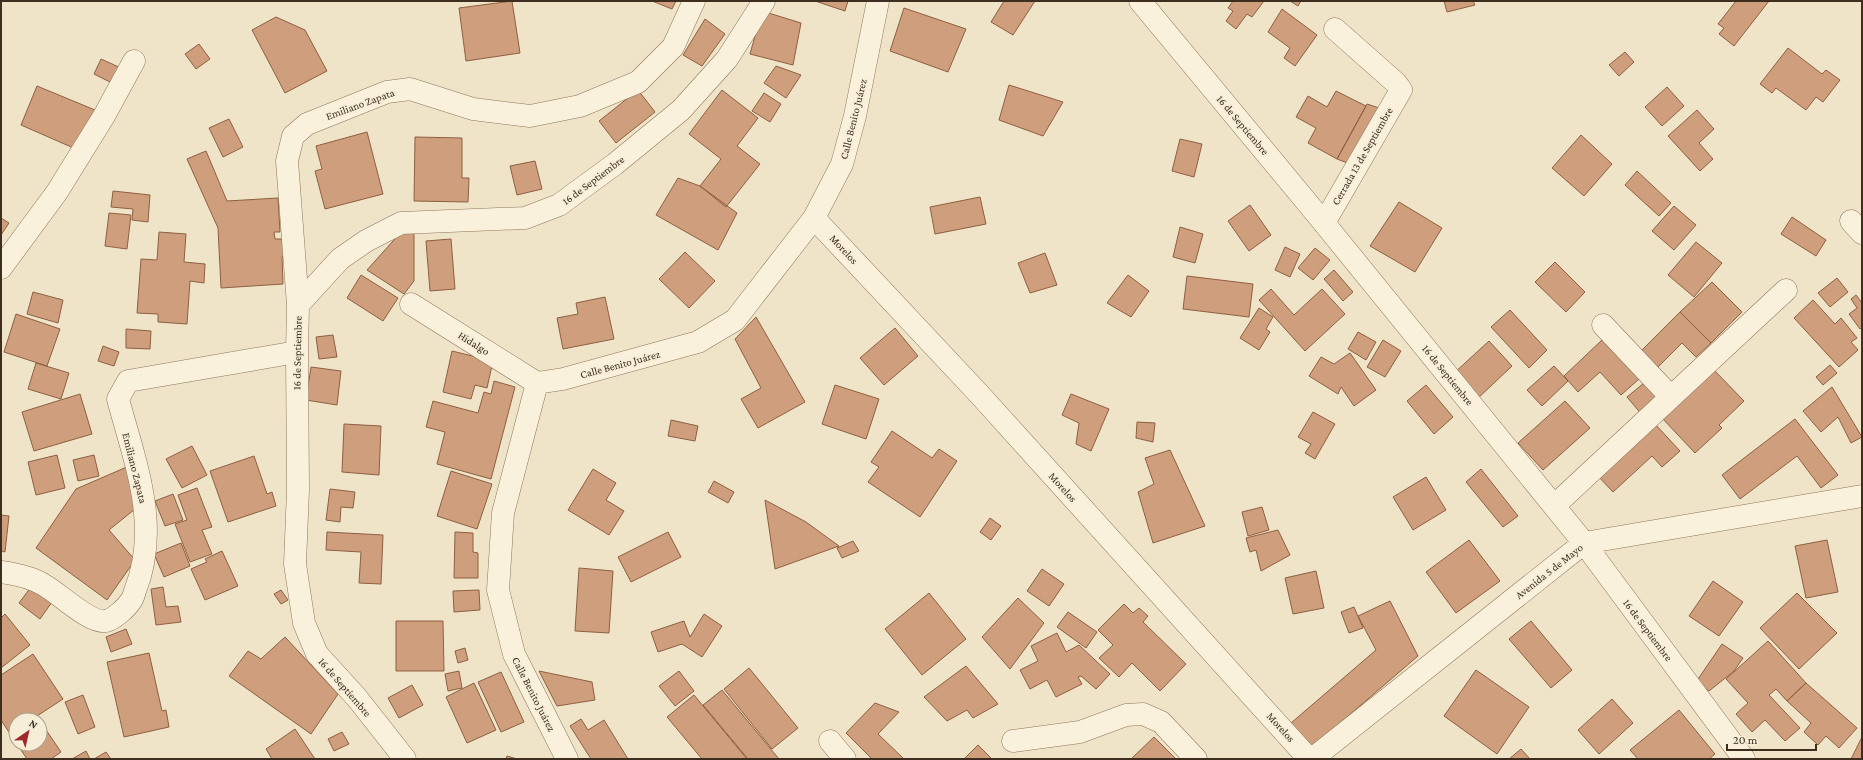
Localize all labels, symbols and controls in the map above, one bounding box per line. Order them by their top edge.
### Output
street label: Calle Benito Juárez [837,77,870,161]
street label: Emiliano Zapata [324,86,396,123]
street label: 16 de Septiembre [1214,93,1272,158]
street label: Cerrada 13 de Septiembre [1329,105,1396,207]
street label: 16 de Septiembre [560,153,627,208]
street label: Morelos [827,232,861,266]
street label: 16 de Septiembre [290,316,305,390]
street label: Hidalgo [456,329,492,358]
street label: 16 de Septiembre [1419,342,1476,408]
street label: Calle Benito Juárez [579,347,662,381]
street label: Emiliano Zapata [119,431,150,505]
street label: Morelos [1047,470,1079,504]
street label: Avenida 5 de Mayo [1513,541,1586,602]
street label: 16 de Septiembre [1620,597,1675,664]
street label: 16 de Septiembre [315,655,374,720]
street label: Calle Benito Juárez [509,655,558,734]
street label: Morelos [1265,710,1297,744]
north arrow [8,712,48,752]
text: N [27,717,40,731]
scale bar [1727,726,1816,752]
text: 20 m [1733,733,1758,747]

